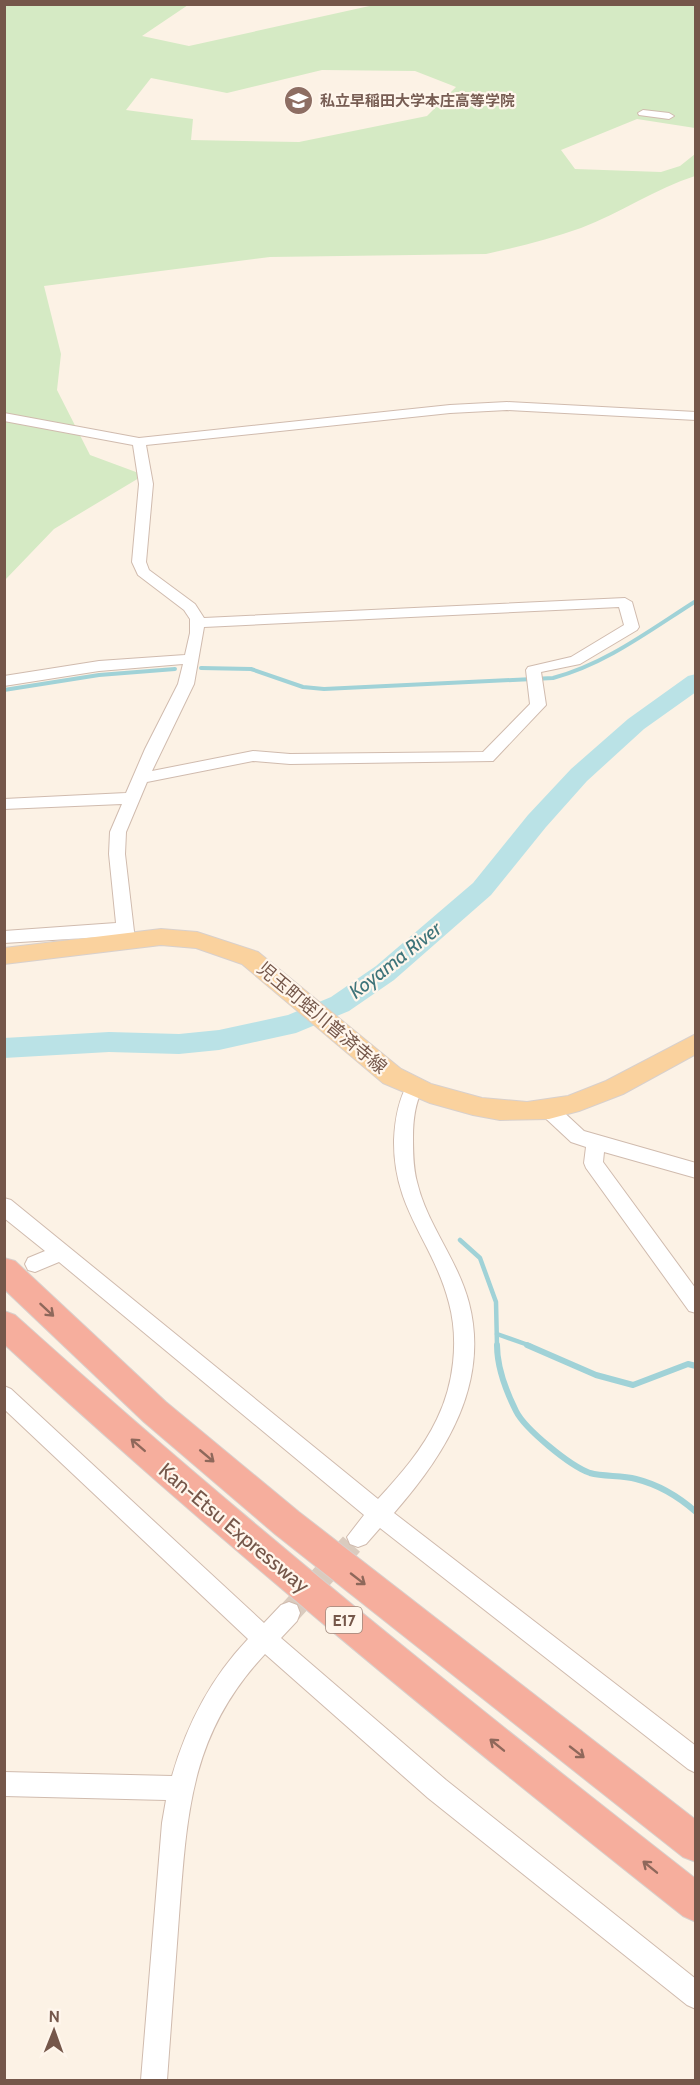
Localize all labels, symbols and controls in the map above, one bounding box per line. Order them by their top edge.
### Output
school or university icon: 私立早稲田大学本庄高等学院 [283,85,315,117]
place label: 私立早稲田大学本庄高等学院 [320,92,515,110]
water label: Koyama River [344,916,447,1004]
street label: 児玉町蛭川普済寺線 [253,958,391,1078]
one-way arrow [40,1303,55,1318]
one-way arrow [130,1439,146,1452]
one-way arrow [199,1449,215,1462]
street label: Kan-Etsu Expressway [154,1457,315,1598]
one-way arrow [350,1572,365,1586]
road number: E17 [326,1607,362,1633]
one-way arrow [489,1739,505,1752]
one-way arrow [569,1745,585,1758]
one-way arrow [642,1860,658,1873]
north arrow [24,2001,84,2061]
text: N [48,2007,60,2026]

